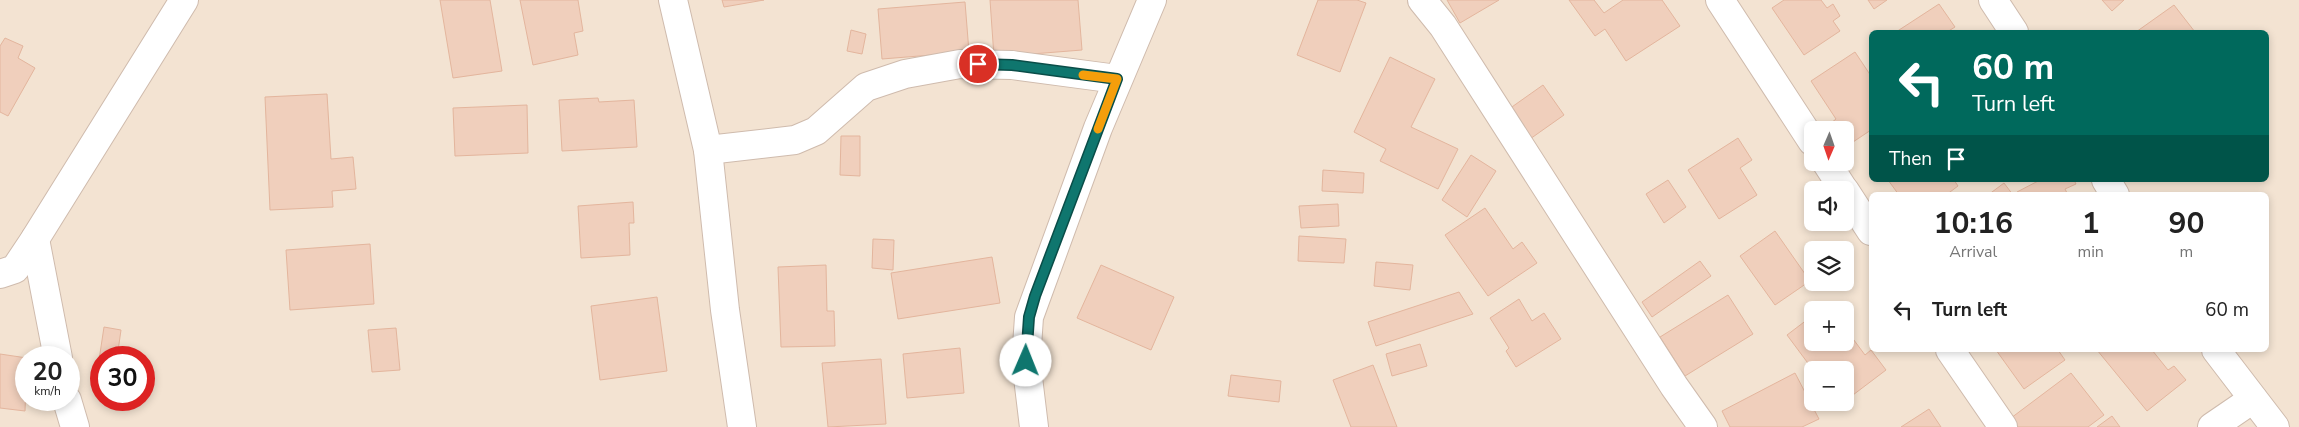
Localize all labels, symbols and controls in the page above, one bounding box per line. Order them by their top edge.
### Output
pin [957,43,999,85]
text: 60 m [1972,44,2054,91]
icon: arrive [964,50,992,78]
icon: left [1889,50,1954,115]
text: Turn left [1972,89,2055,119]
north arrow [1804,121,1854,171]
map controls [1804,121,1854,411]
icon: arrive [1942,145,1970,173]
text: Then [1889,146,1932,172]
button: sound [1804,181,1854,231]
text: 10:16 [1934,203,2013,244]
text: 1 [2082,203,2100,244]
text: 90 [2168,203,2204,244]
button: layers [1804,241,1854,291]
text: Arrival [1949,241,1997,263]
text: min [2077,241,2104,263]
text: m [2180,241,2193,263]
icon: left [1889,296,1917,324]
text: Turn left [1932,297,2007,323]
text: 60 m [2205,297,2249,323]
button: + [1804,301,1854,351]
position arrow [999,334,1051,386]
speed limit sign: 30 [90,346,155,411]
text: 20 [32,355,63,389]
button: − [1804,361,1854,411]
text: km/h [34,383,61,399]

